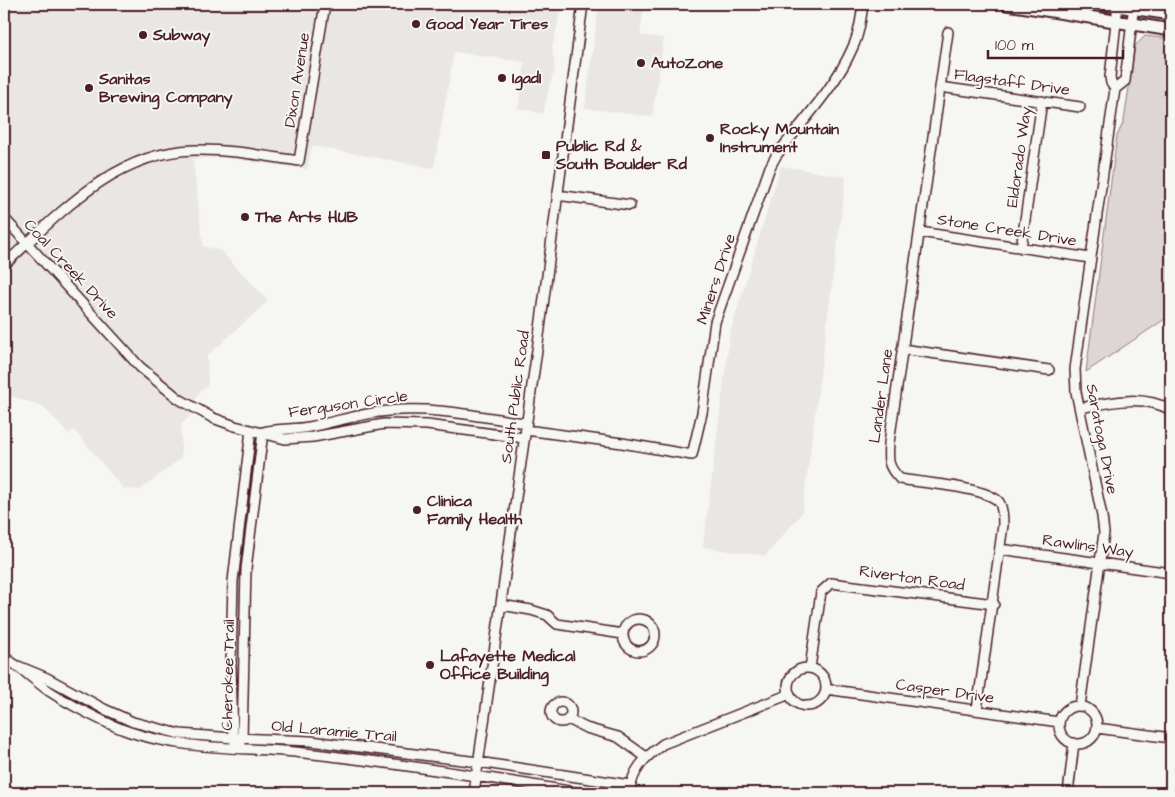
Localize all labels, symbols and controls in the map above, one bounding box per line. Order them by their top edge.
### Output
place label: Good Year Tires [426,13,548,35]
marker: Good Year Tires [410,18,422,30]
place label: Subway [152,24,210,47]
scale bar [988,28,1122,60]
marker: Subway [137,29,149,41]
street label: Dixon Avenue [279,31,315,129]
text: 100 m [995,35,1034,56]
place label: AutoZone [651,52,723,74]
marker: AutoZone [635,57,647,69]
street label: Flagstaff Drive [953,63,1072,102]
place label: IgadI [512,67,541,91]
place label: Sanitas Brewing Company [98,68,233,110]
marker: IgadI [496,72,508,84]
marker: Sanitas Brewing Company [83,82,95,94]
street label: Eldorado Way [1001,105,1038,209]
place label: Rocky Mountain Instrument [720,118,839,158]
marker: Rocky Mountain Instrument [704,132,716,144]
place label: Public Rd & South Boulder Rd [555,135,688,175]
marker: Public Rd & South Boulder Rd [540,149,552,161]
place label: The Arts HUB [254,206,359,228]
street label: Stone Creek Drive [936,208,1079,252]
marker: The Arts HUB [239,211,251,223]
street label: Coal Creek Drive [19,214,123,324]
street label: Miners Drive [691,230,741,327]
street label: South Public Road [495,329,535,465]
street label: Lander Lane [863,347,899,445]
street label: Saratoga Drive [1080,382,1124,497]
street label: Ferguson Circle [287,385,410,424]
place label: Clinica Family Health [427,490,523,531]
marker: Clinica Family Health [411,504,423,516]
street label: Rawlins Way [1041,529,1135,564]
street label: Riverton Road [858,560,966,596]
street label: Cherokee Trail [216,619,240,731]
place label: Lafayette Medical Office Building [440,645,576,687]
marker: Lafayette Medical Office Building [424,659,436,671]
street label: Casper Drive [895,673,996,709]
street label: Old Laramie Trail [270,715,398,747]

